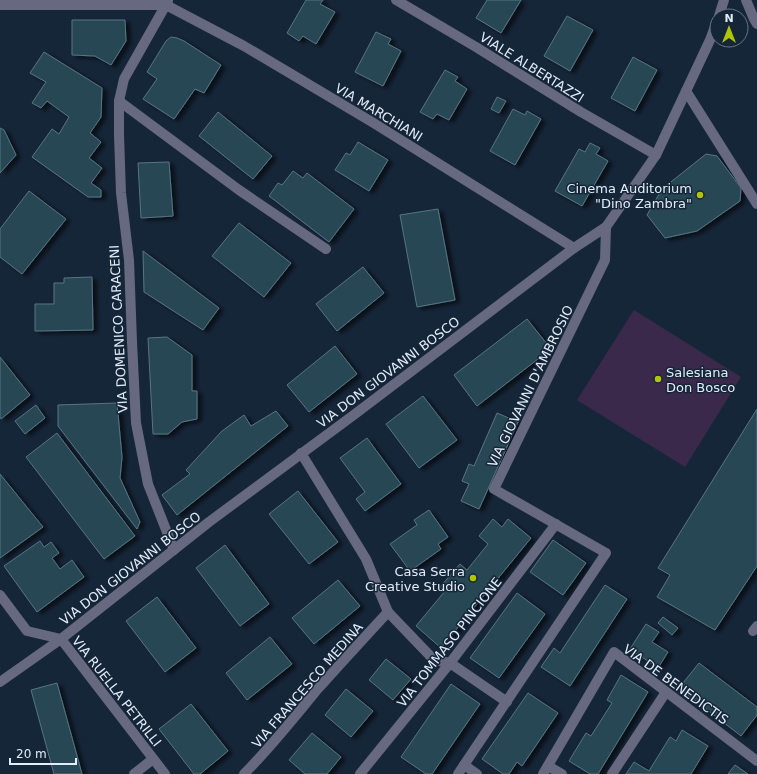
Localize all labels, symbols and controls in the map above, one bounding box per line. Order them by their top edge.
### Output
north arrow [709,8,749,48]
text: N [724,12,734,25]
street label: VIALE ALBERTAZZI [477,29,587,106]
street label: VIA MARCHIANI [332,80,425,144]
place label: Cinema Auditorium "Dino Zambra" [566,181,692,211]
marker: Cinema Auditorium "Dino Zambra" [695,190,705,200]
street label: VIA DOMENICO CARACENI [107,244,130,413]
street label: VIA GIOVANNI D'AMBROSIO [485,303,576,470]
street label: VIA DON GIOVANNI BOSCO [314,314,463,431]
place label: Salesiana Don Bosco [666,365,735,395]
marker: Salesiana Don Bosco [653,374,663,384]
street label: VIA DON GIOVANNI BOSCO [57,509,204,628]
place label: Casa Serra Creative Studio [365,564,465,594]
marker: Casa Serra Creative Studio [468,573,478,583]
street label: VIA TOMMASO PINCIONE [394,575,505,710]
street label: VIA FRANCESCO MEDINA [249,619,366,751]
street label: VIA RUELLA PETRILLI [69,633,164,749]
street label: VIA DE BENEDICTIS [620,641,731,728]
scale bar [10,740,76,766]
text: 20 m [16,747,47,761]

